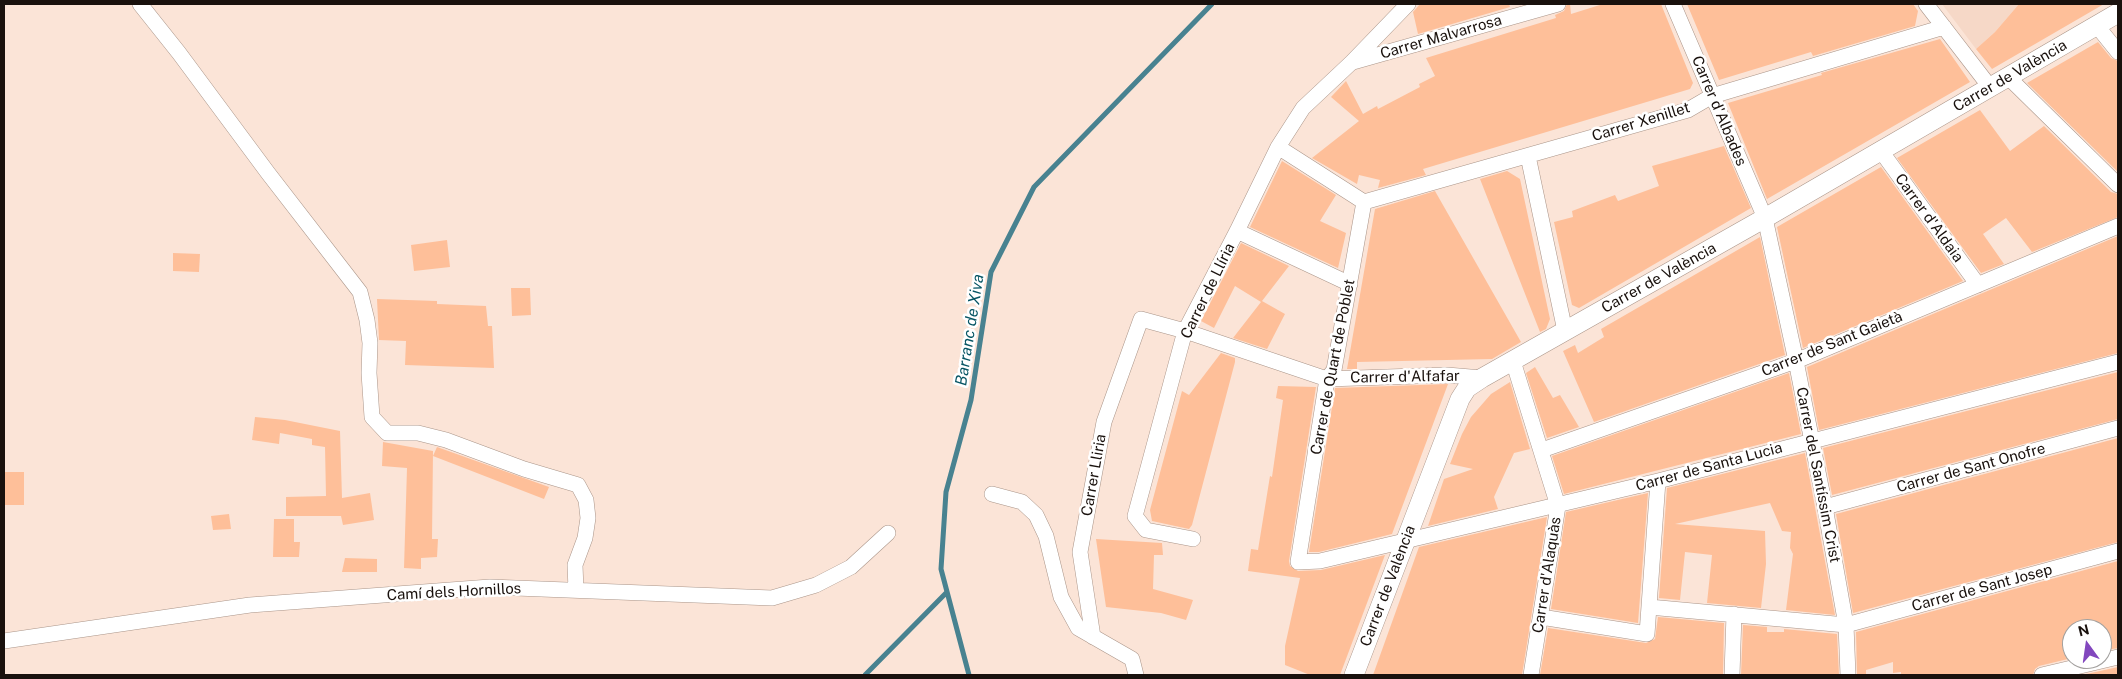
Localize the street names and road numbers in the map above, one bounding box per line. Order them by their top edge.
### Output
street label: Carrer Malvarrosa [1378,11,1504,63]
street label: Carrer de València [1950,36,2070,116]
street label: Carrer d'Albades [1688,53,1750,169]
street label: Carrer Xenillet [1590,99,1692,145]
street label: Carrer d'Aldaia [1891,170,1967,266]
street label: Carrer de València [1599,239,1719,317]
street label: Carrer de Llíria [1177,240,1239,342]
street label: Carrer de Quart de Poblet [1307,278,1359,456]
street label: Carrer de Sant Gaietà [1759,307,1905,381]
street label: Carrer d'Alfafar [1350,367,1460,387]
street label: Carrer del Santíssim Crist [1792,386,1844,564]
street label: Carrer Lliria [1078,433,1110,517]
street label: Carrer de Santa Lucia [1634,439,1784,495]
street label: Carrer de Sant Onofre [1895,439,2047,497]
street label: Carrer d'Alaquàs [1529,516,1565,634]
street label: Carrer de València [1357,523,1419,649]
street label: Carrer de Sant Josep [1910,561,2054,615]
street label: Camí dels Hornillos [386,579,522,605]

